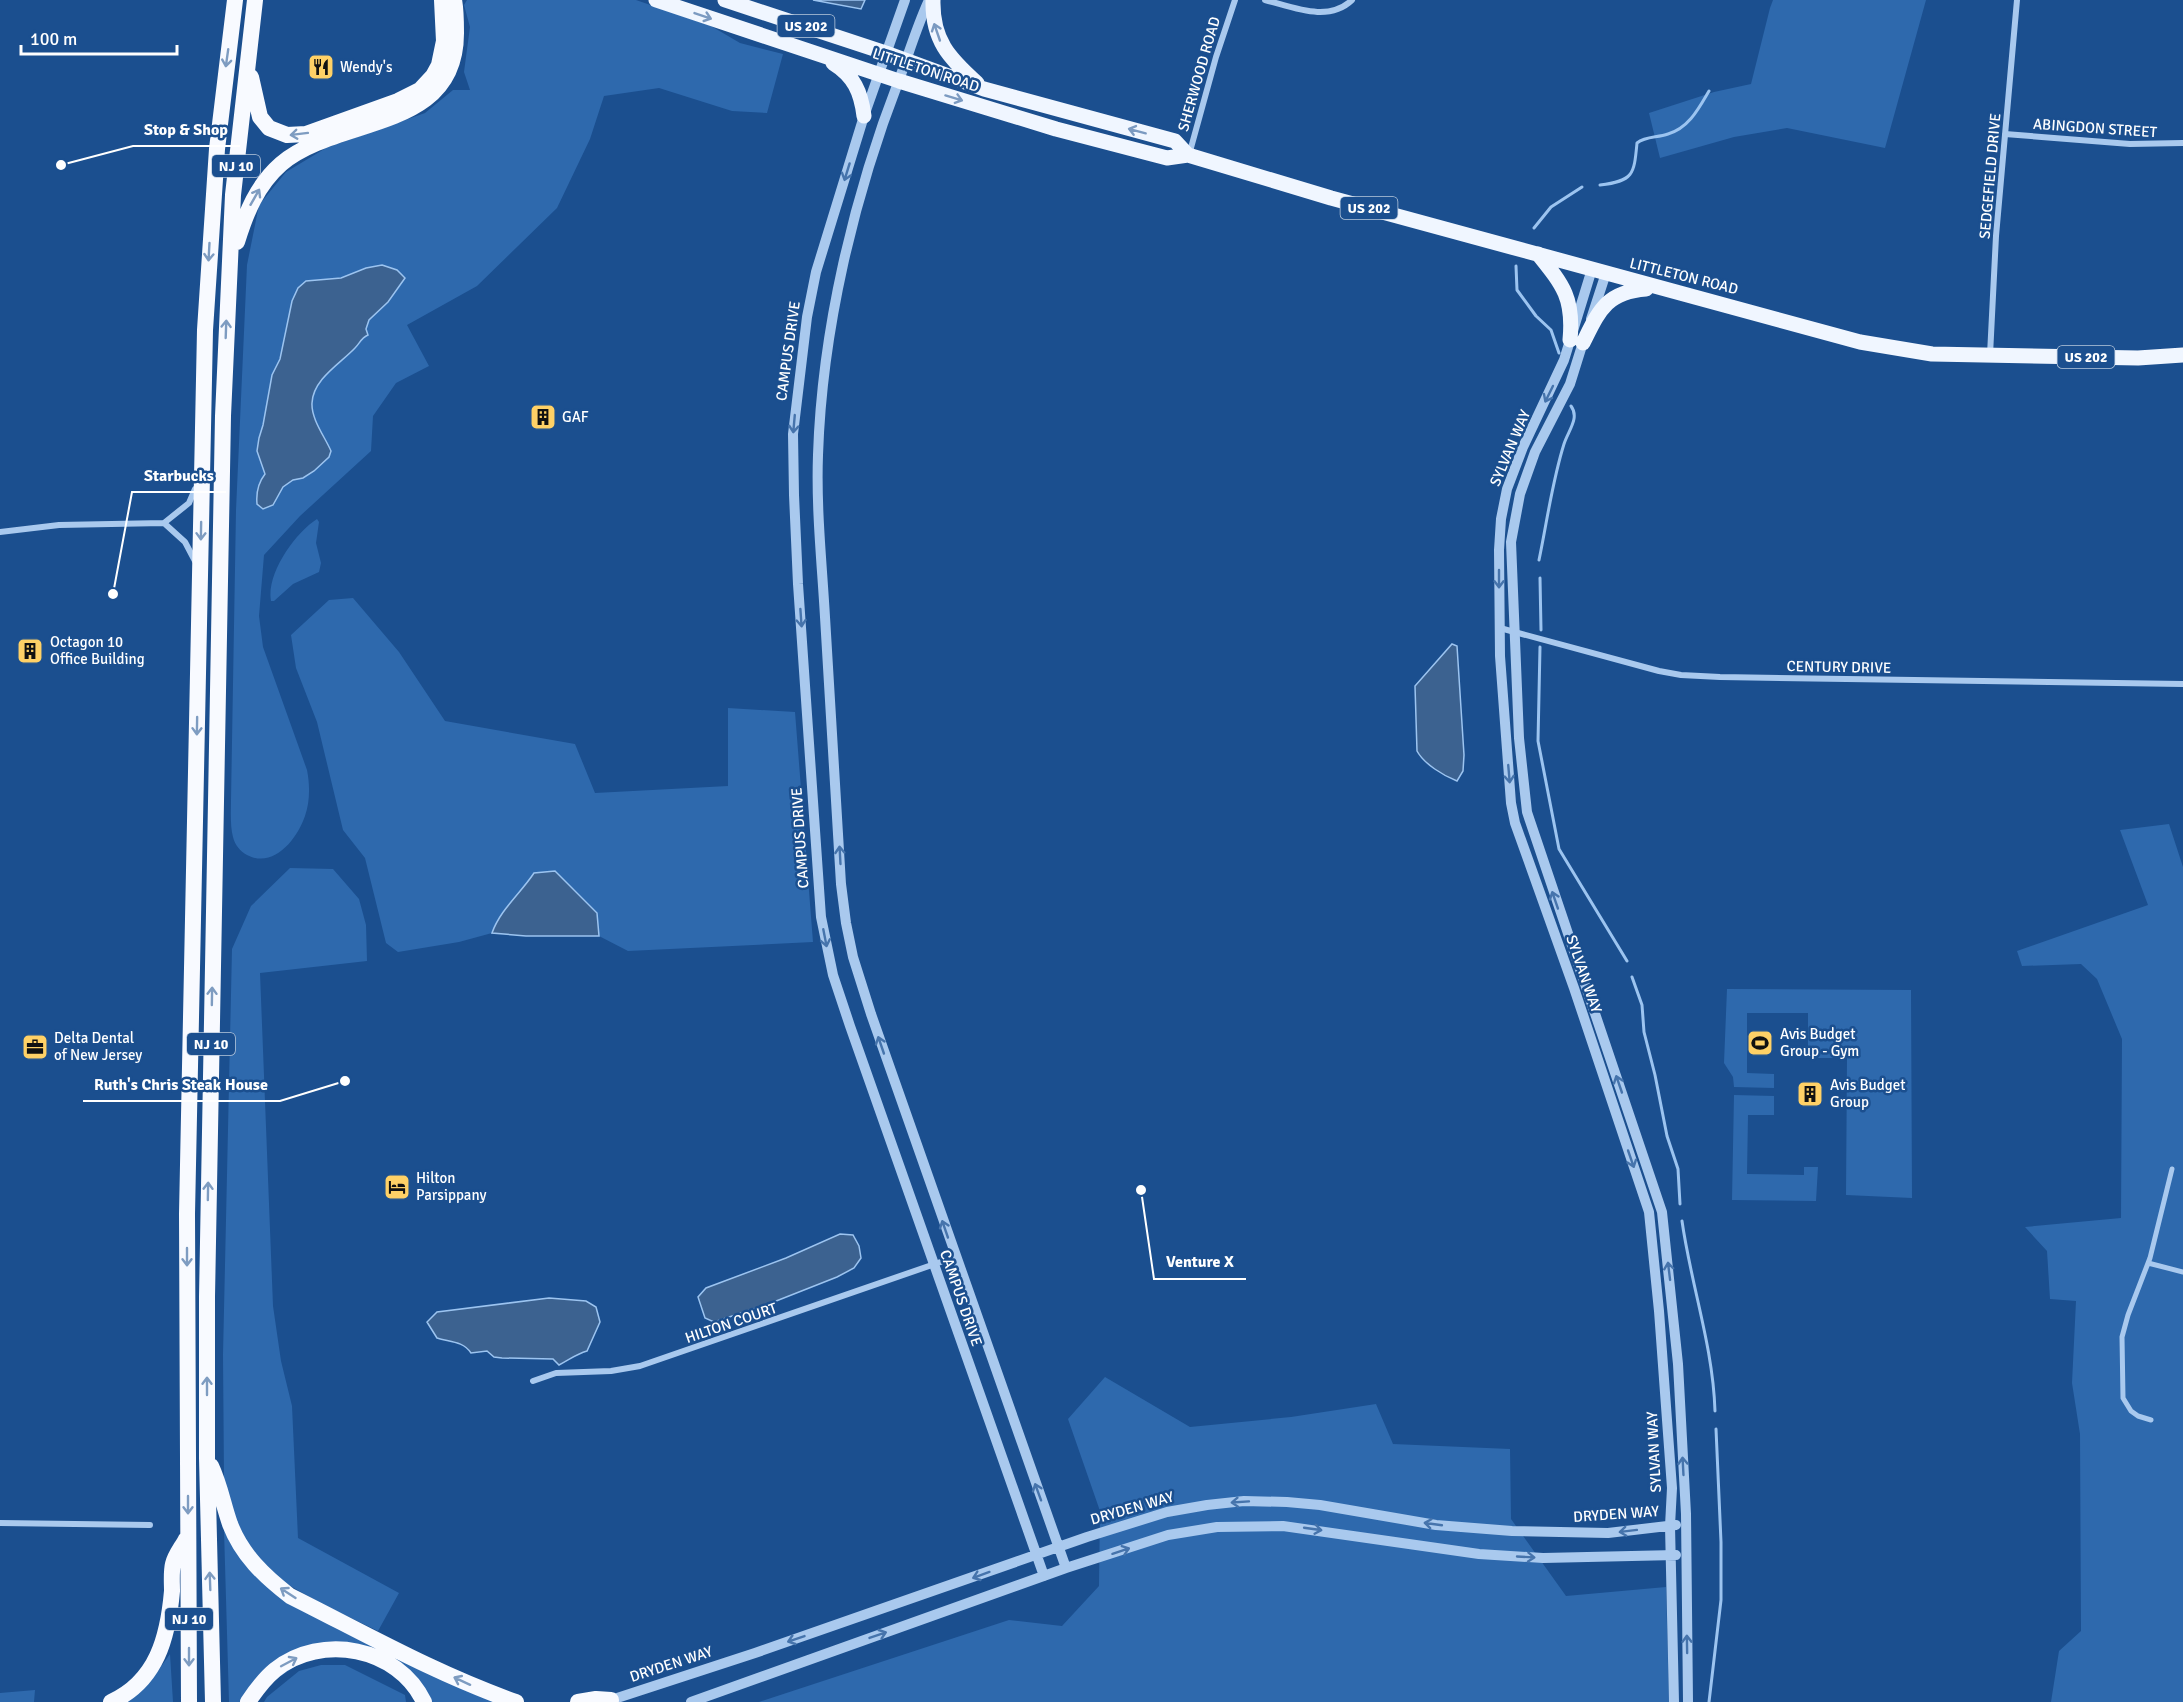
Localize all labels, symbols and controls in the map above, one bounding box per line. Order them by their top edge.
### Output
one-way arrow [693,11,712,22]
road number: US 202 [778,15,834,37]
street label: SHERWOOD ROAD [1174,15,1224,133]
scale bar [21,18,177,56]
one-way arrow [931,23,942,42]
text: 100 m [30,28,77,50]
street label: LITTLETON ROAD [870,44,982,96]
one-way arrow [221,48,232,67]
restaurant icon: Wendy's [306,52,336,82]
place label: Wendy's [340,58,393,76]
one-way arrow [944,93,963,104]
callout: Stop & Shop [133,112,240,146]
street label: SEDGEFIELD DRIVE [1976,112,2004,240]
street label: ABINGDON STREET [2032,115,2158,141]
text: Stop & Shop [144,120,228,140]
one-way arrow [1128,124,1147,136]
one-way arrow [290,129,310,140]
road number: NJ 10 [212,155,260,177]
one-way arrow [841,162,852,181]
one-way arrow [249,189,261,206]
road number: US 202 [1340,197,1398,219]
one-way arrow [203,242,214,262]
street label: LITTLETON ROAD [1628,254,1740,298]
street label: CAMPUS DRIVE [772,300,804,402]
one-way arrow [221,320,232,340]
road number: US 202 [2058,346,2114,368]
one-way arrow [1543,384,1555,402]
building icon: GAF [528,402,558,432]
street label: SYLVAN WAY [1486,407,1534,489]
place label: GAF [562,408,589,426]
one-way arrow [788,413,799,433]
callout: Starbucks [132,458,226,492]
text: Starbucks [144,466,214,486]
one-way arrow [195,520,206,540]
one-way arrow [1493,569,1505,589]
one-way arrow [795,608,806,628]
place label: Octagon 10 Office Building [50,633,145,668]
building icon: Octagon 10 Office Building [15,636,45,666]
street label: CENTURY DRIVE [1786,657,1892,677]
one-way arrow [192,715,203,735]
one-way arrow [1504,763,1515,783]
street label: CAMPUS DRIVE [788,787,812,889]
one-way arrow [834,846,845,866]
one-way arrow [1549,891,1560,910]
one-way arrow [820,928,831,948]
street label: SYLVAN WAY [1562,933,1606,1016]
one-way arrow [206,986,218,1006]
place label: Avis Budget Group - Gym [1780,1025,1859,1060]
sports icon: Avis Budget Group - Gym [1745,1028,1775,1058]
place label: Delta Dental of New Jersey [54,1029,142,1064]
office icon: Delta Dental of New Jersey [20,1032,50,1062]
road number: NJ 10 [187,1033,235,1055]
one-way arrow [875,1036,886,1055]
callout: Ruth's Chris Steak House [83,1067,280,1101]
text: Ruth's Chris Steak House [94,1075,268,1095]
one-way arrow [1613,1075,1624,1094]
place label: Avis Budget Group [1830,1076,1905,1111]
building icon: Avis Budget Group [1795,1079,1825,1109]
one-way arrow [1626,1149,1637,1168]
place label: Hilton Parsippany [416,1169,486,1204]
hotel icon: Hilton Parsippany [382,1172,412,1202]
one-way arrow [203,1181,214,1201]
one-way arrow [939,1220,950,1239]
callout: Venture X [1154,1245,1246,1279]
one-way arrow [181,1247,193,1267]
street label: CAMPUS DRIVE [936,1247,986,1349]
text: Venture X [1166,1252,1234,1272]
one-way arrow [1664,1262,1675,1282]
street label: HILTON COURT [683,1299,780,1347]
one-way arrow [201,1376,213,1396]
street label: SYLVAN WAY [1643,1411,1665,1493]
one-way arrow [1678,1456,1689,1476]
one-way arrow [1031,1483,1042,1502]
street label: DRYDEN WAY [1088,1487,1176,1528]
one-way arrow [182,1495,194,1515]
one-way arrow [1230,1497,1250,1508]
street label: DRYDEN WAY [1573,1502,1660,1526]
one-way arrow [1424,1518,1443,1529]
one-way arrow [1302,1524,1322,1535]
one-way arrow [1618,1525,1638,1536]
one-way arrow [1111,1544,1130,1555]
one-way arrow [1516,1551,1536,1562]
one-way arrow [972,1570,991,1581]
one-way arrow [205,1571,216,1591]
one-way arrow [280,1587,297,1599]
road number: NJ 10 [165,1608,213,1630]
one-way arrow [868,1629,887,1640]
one-way arrow [788,1634,806,1645]
one-way arrow [1681,1634,1693,1654]
street label: DRYDEN WAY [627,1642,715,1686]
one-way arrow [183,1647,195,1667]
one-way arrow [280,1656,298,1667]
one-way arrow [453,1674,471,1685]

